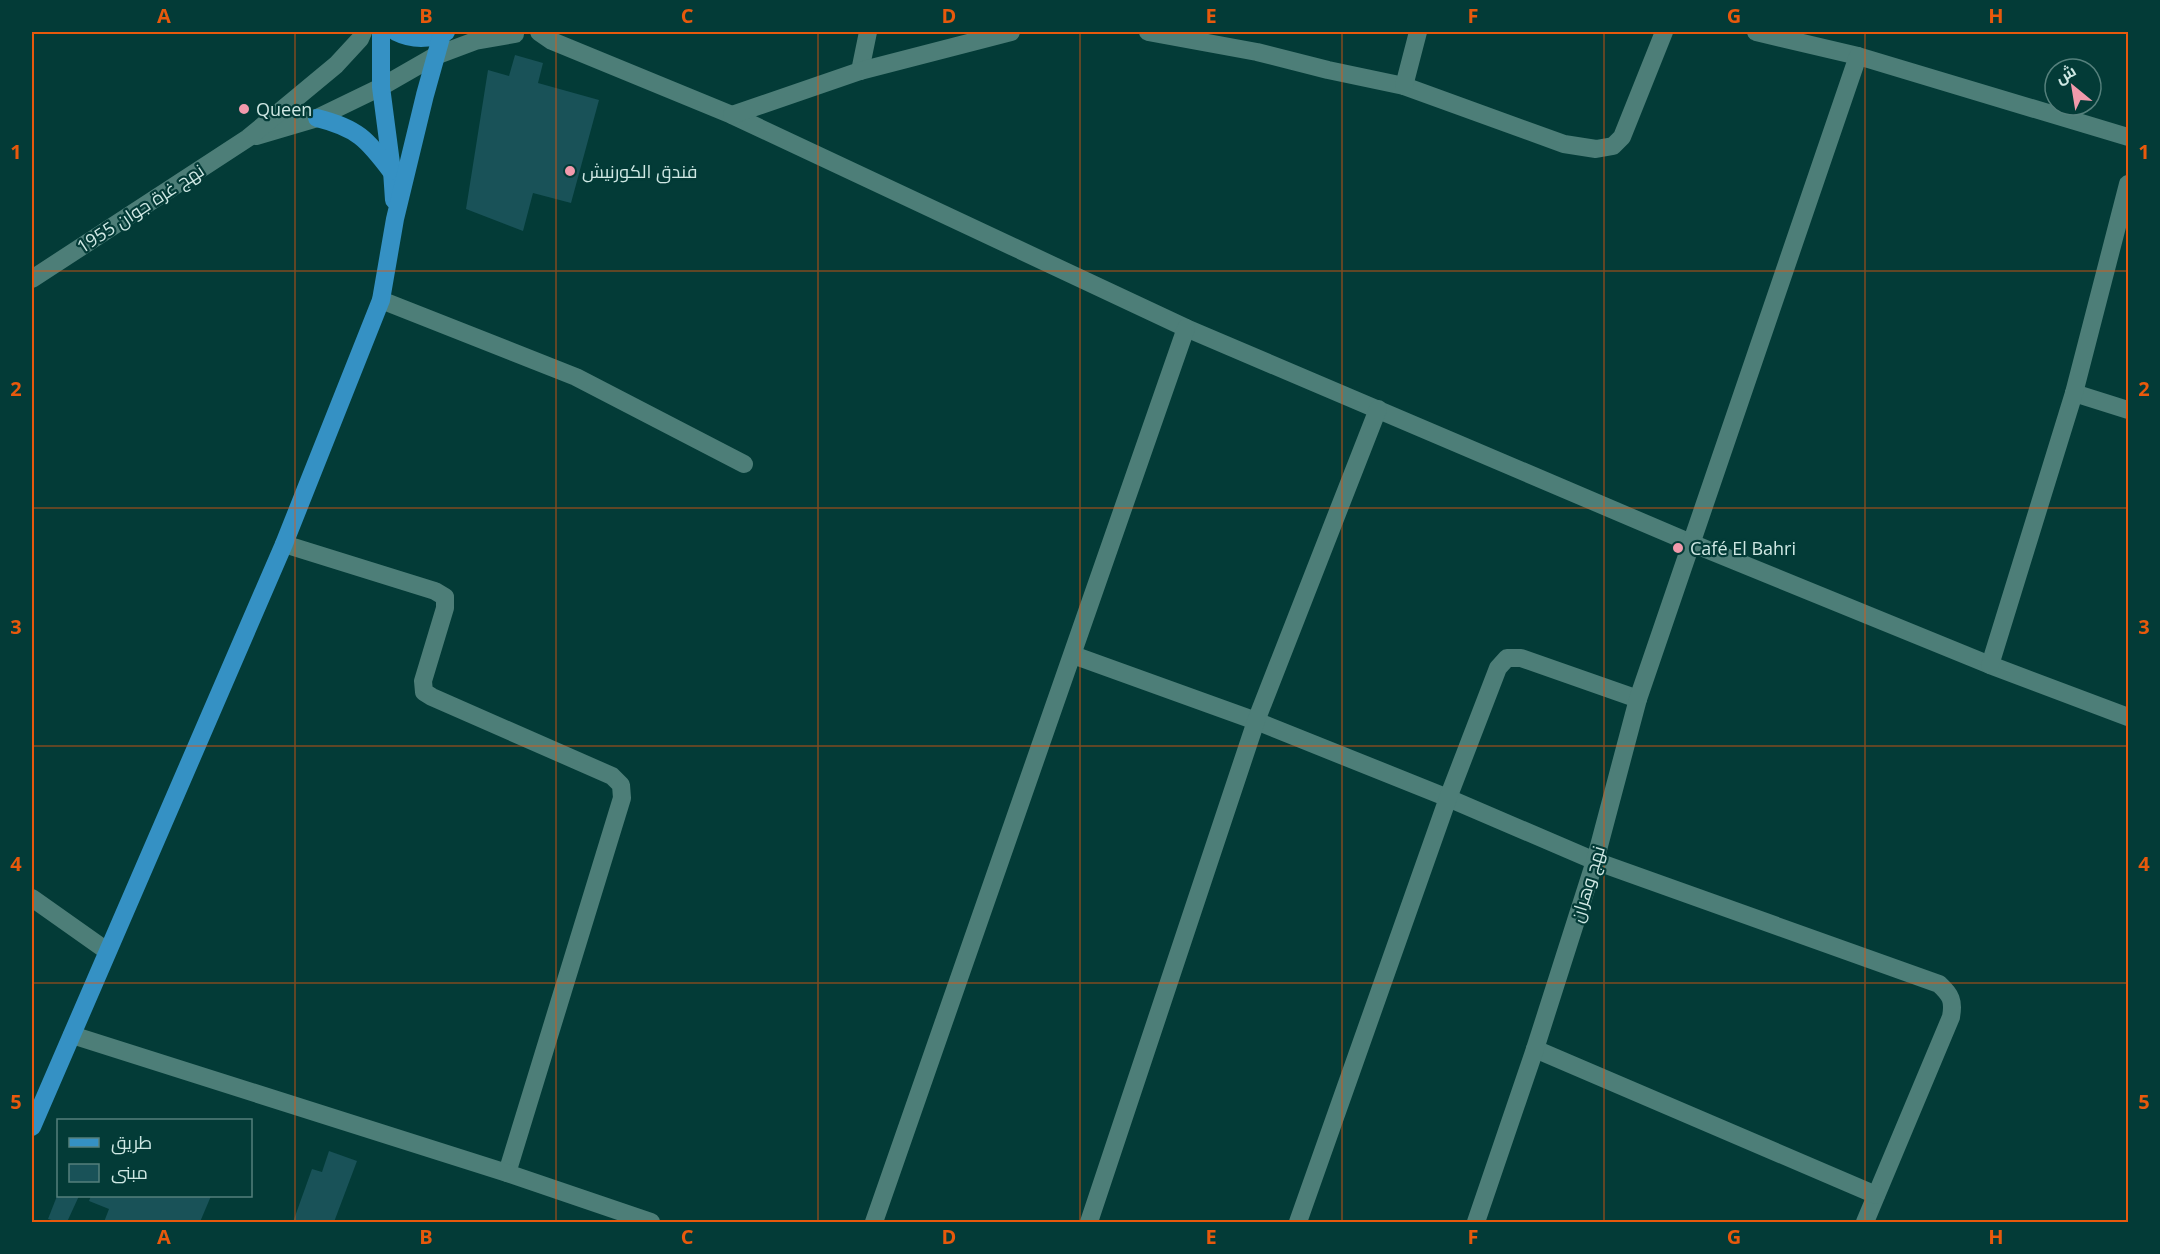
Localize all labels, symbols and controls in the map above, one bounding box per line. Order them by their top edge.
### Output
text: A [157,2,171,29]
text: B [419,2,433,29]
text: C [681,2,694,29]
text: D [942,2,956,29]
text: E [1205,2,1217,29]
text: F [1468,2,1478,29]
text: G [1727,2,1741,29]
text: H [1988,2,2004,29]
north arrow [2043,57,2103,117]
text: ش [2051,59,2080,89]
place label: Queen [256,97,312,121]
marker: Queen [237,102,251,116]
text: 1 [10,138,22,165]
text: 1 [2138,138,2150,165]
street label: نهج غرة جوان 1955 [72,158,209,259]
place label: فندق الكورنيش [582,159,697,184]
marker: فندق الكورنيش [563,164,577,178]
text: 2 [10,375,22,402]
text: 2 [2138,375,2150,402]
place label: Café El Bahri [1690,536,1796,560]
marker: Café El Bahri [1671,541,1685,555]
text: 3 [10,613,22,640]
text: 3 [2138,613,2150,640]
street label: نهج وهران [1564,843,1611,926]
text: 4 [10,850,22,877]
text: 4 [2138,850,2150,877]
text: 5 [10,1088,22,1115]
text: 5 [2138,1088,2150,1115]
legend [57,1119,252,1197]
text: طريق [111,1130,152,1155]
text: مبنى [111,1160,148,1184]
text: A [157,1223,171,1250]
text: B [419,1223,433,1250]
text: C [681,1223,694,1250]
text: D [942,1223,956,1250]
text: E [1205,1223,1217,1250]
text: F [1468,1223,1478,1250]
text: G [1727,1223,1741,1250]
text: H [1988,1223,2004,1250]

